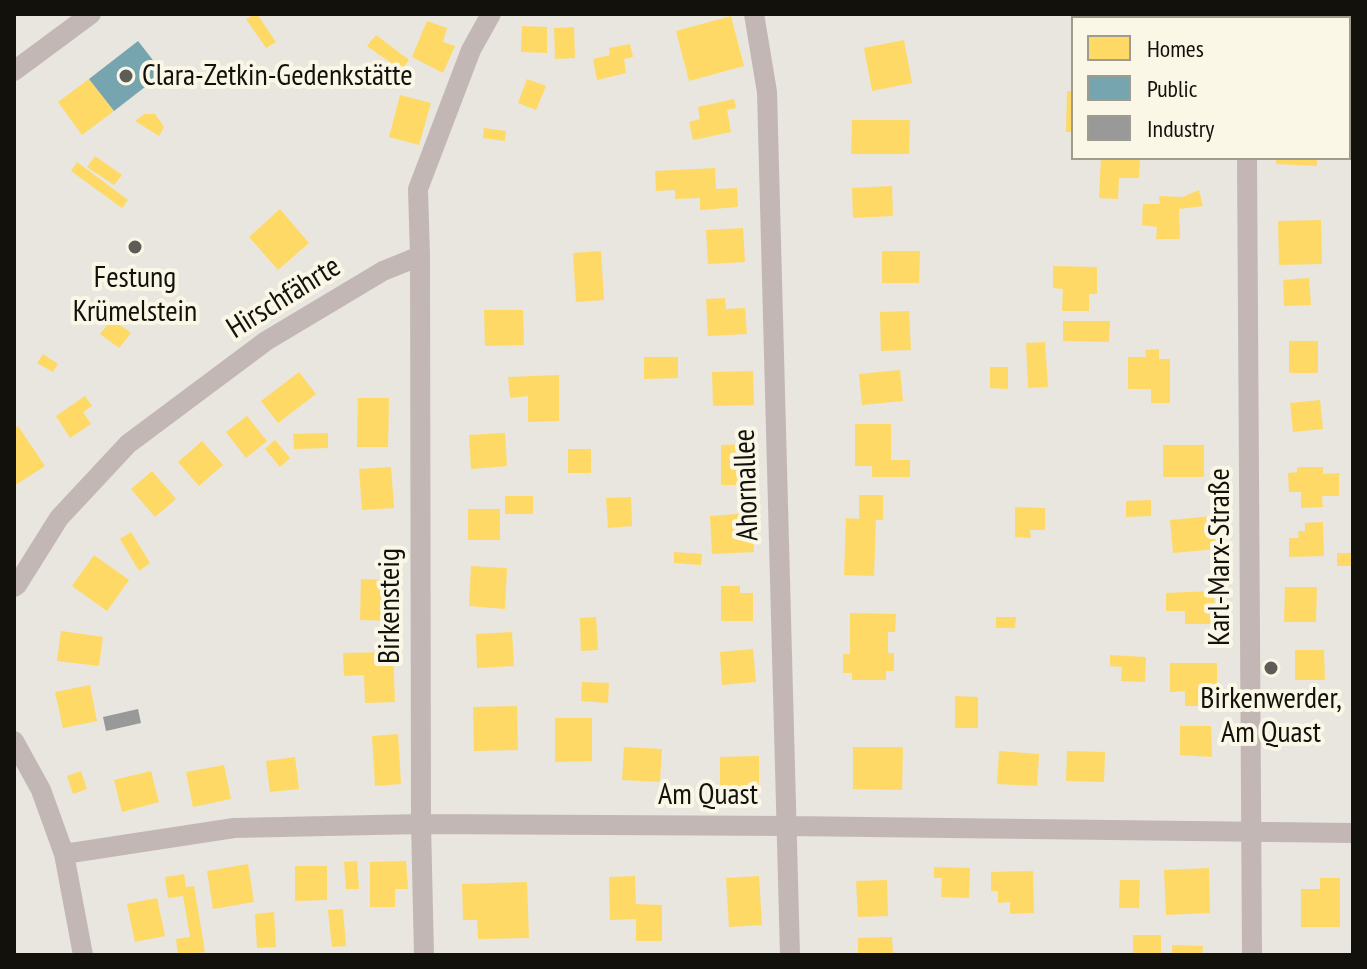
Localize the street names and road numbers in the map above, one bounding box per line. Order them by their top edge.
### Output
street label: Hirschfährte [221,249,347,347]
street label: Ahornallee [727,428,767,542]
street label: Karl-Marx-Straße [1202,468,1238,646]
street label: Birkensteig [372,548,408,664]
street label: Am Quast [658,777,758,813]

